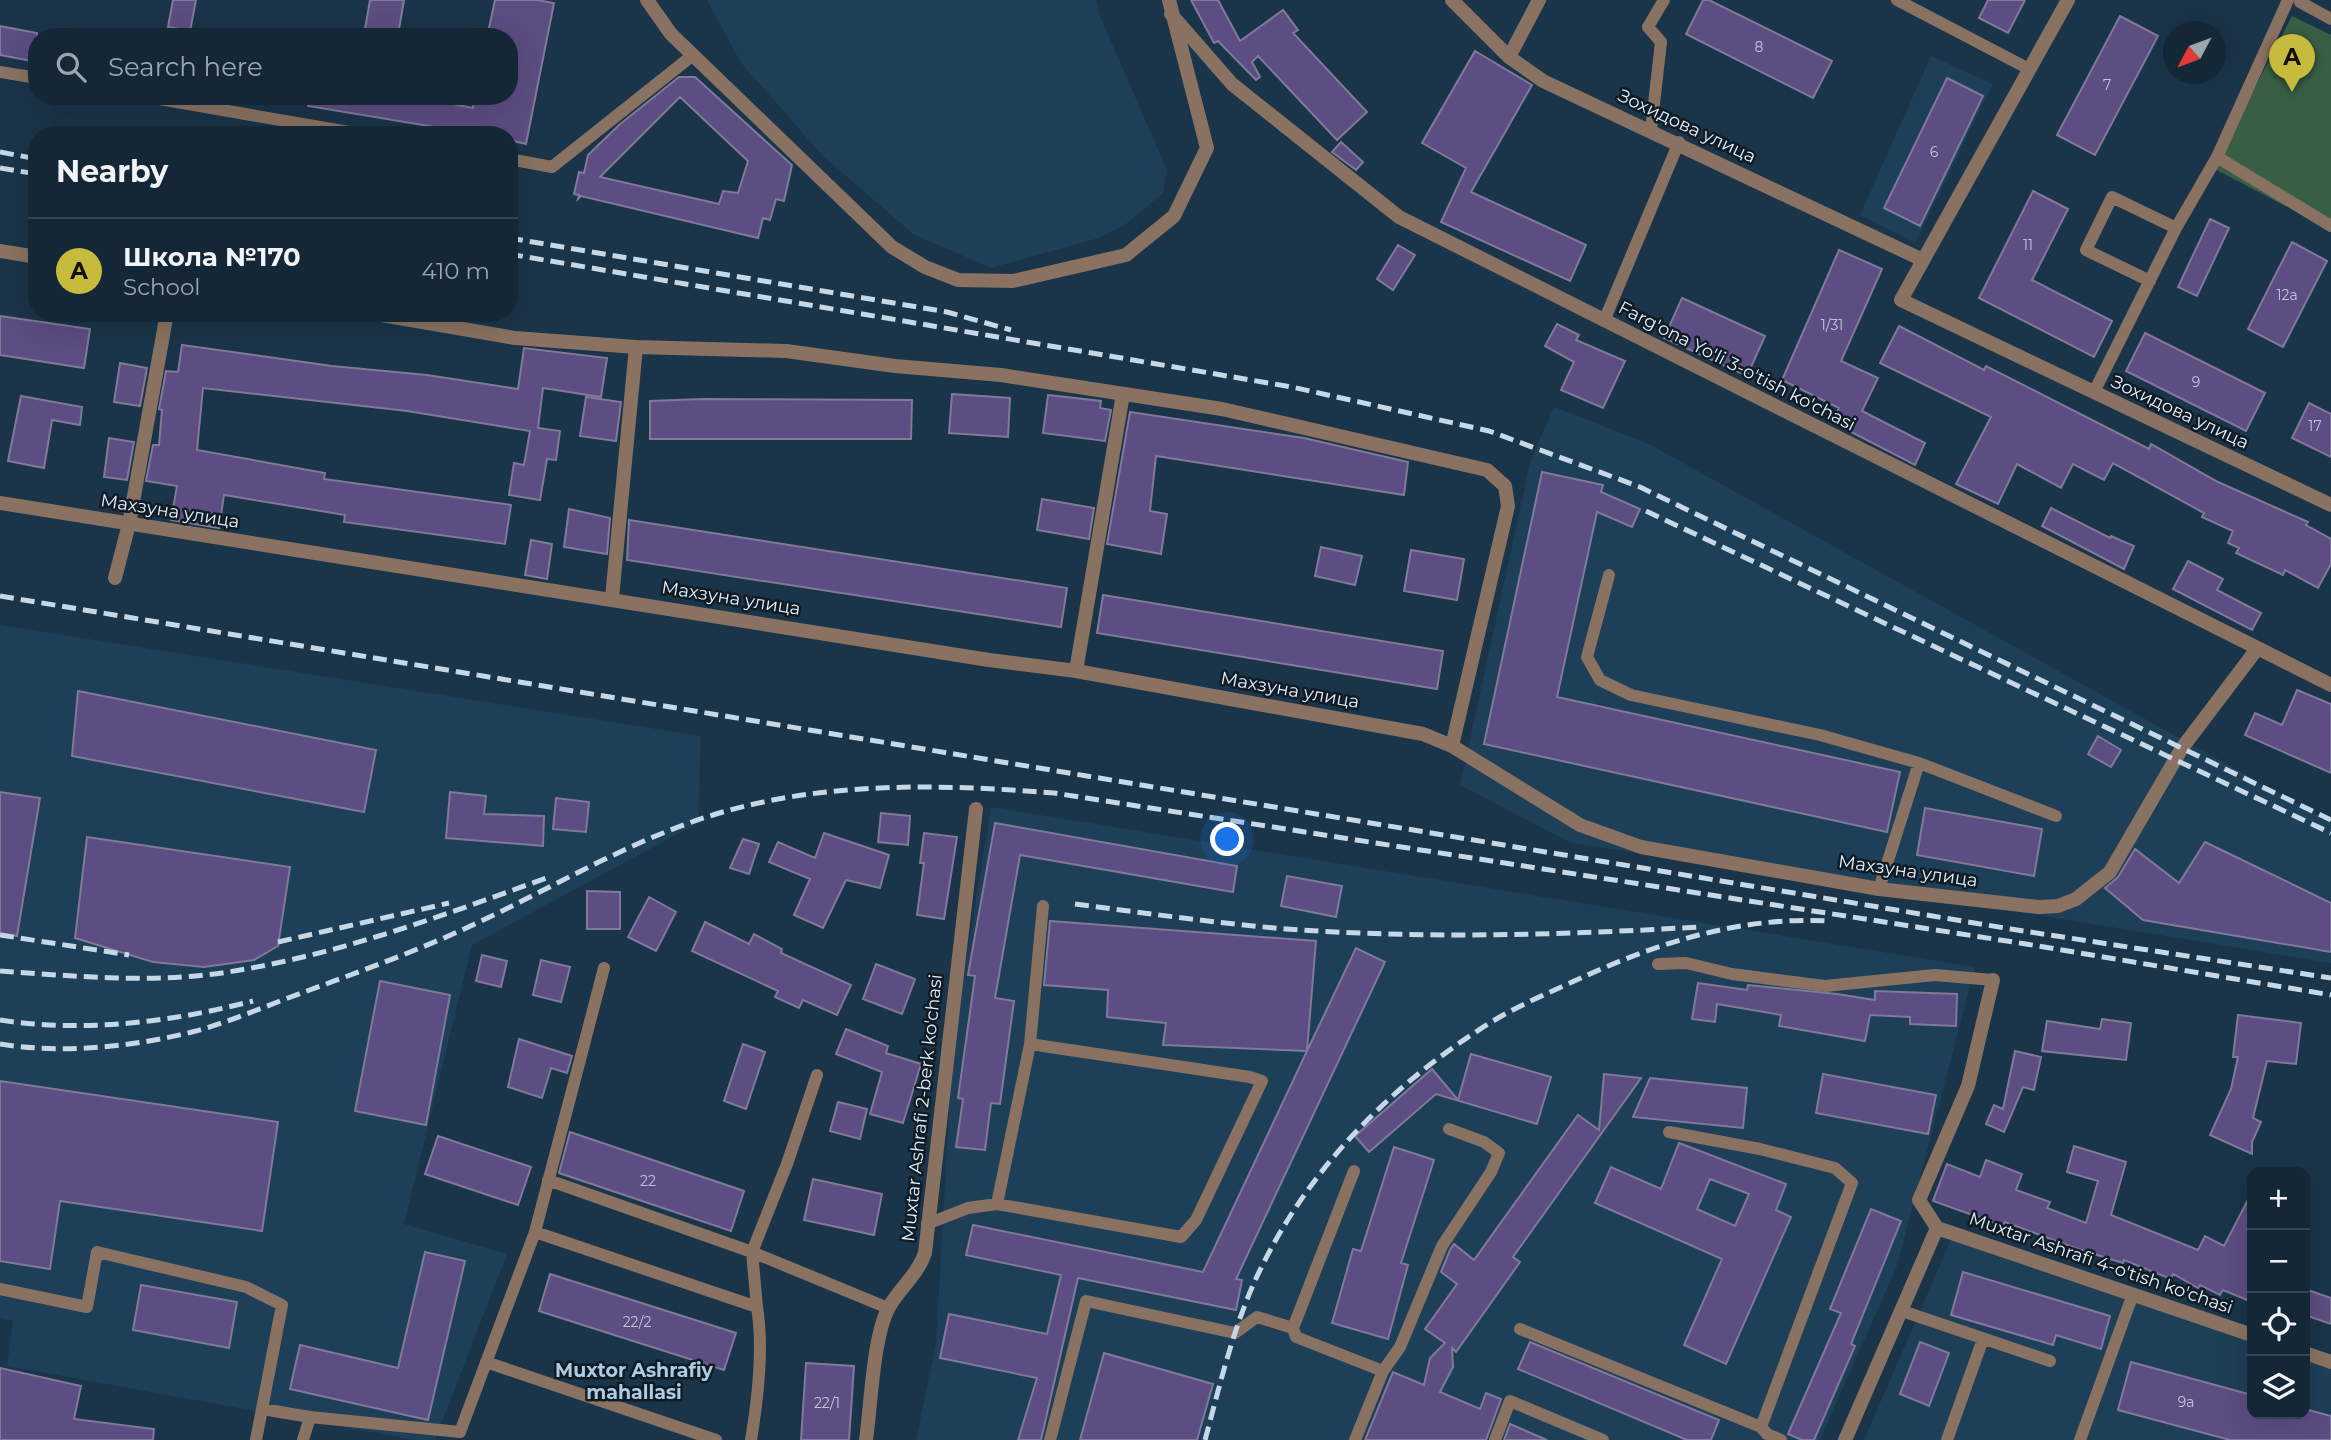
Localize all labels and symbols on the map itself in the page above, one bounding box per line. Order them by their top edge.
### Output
north arrow [2163,21,2226,84]
pin: A [2269,34,2315,92]
house number: 8 [1755,38,1764,56]
house number: 7 [2103,76,2111,94]
street label: Зохидова улица [1615,84,1759,168]
house number: 6 [1930,143,1939,161]
house number: 11 [2023,236,2033,254]
house number: 12а [2276,286,2298,304]
street label: Farg'ona Yo'li 3-o'tish ko'chasi [1615,296,1859,436]
house number: 1/31 [1821,316,1843,334]
street label: Зохидова улица [2108,370,2252,454]
house number: 9 [2192,373,2200,391]
house number: 17 [2308,417,2322,435]
street label: Махзуна улица [99,489,241,533]
street label: Махзуна улица [660,576,802,620]
street label: Махзуна улица [1219,667,1361,713]
your location [1210,822,1244,856]
street label: Махзуна улица [1837,850,1979,892]
street label: Muxtar Ashrafi 2-berk ko'chasi [897,973,947,1243]
house number: 22 [640,1172,656,1190]
street label: Muxtar Ashrafi 4-o'tish ko'chasi [1966,1207,2236,1319]
house number: 22/2 [623,1313,651,1331]
district label: Muxtor Ashrafiy mahallasi [555,1359,714,1404]
house number: 9а [2178,1393,2194,1411]
house number: 22/1 [814,1394,840,1412]

